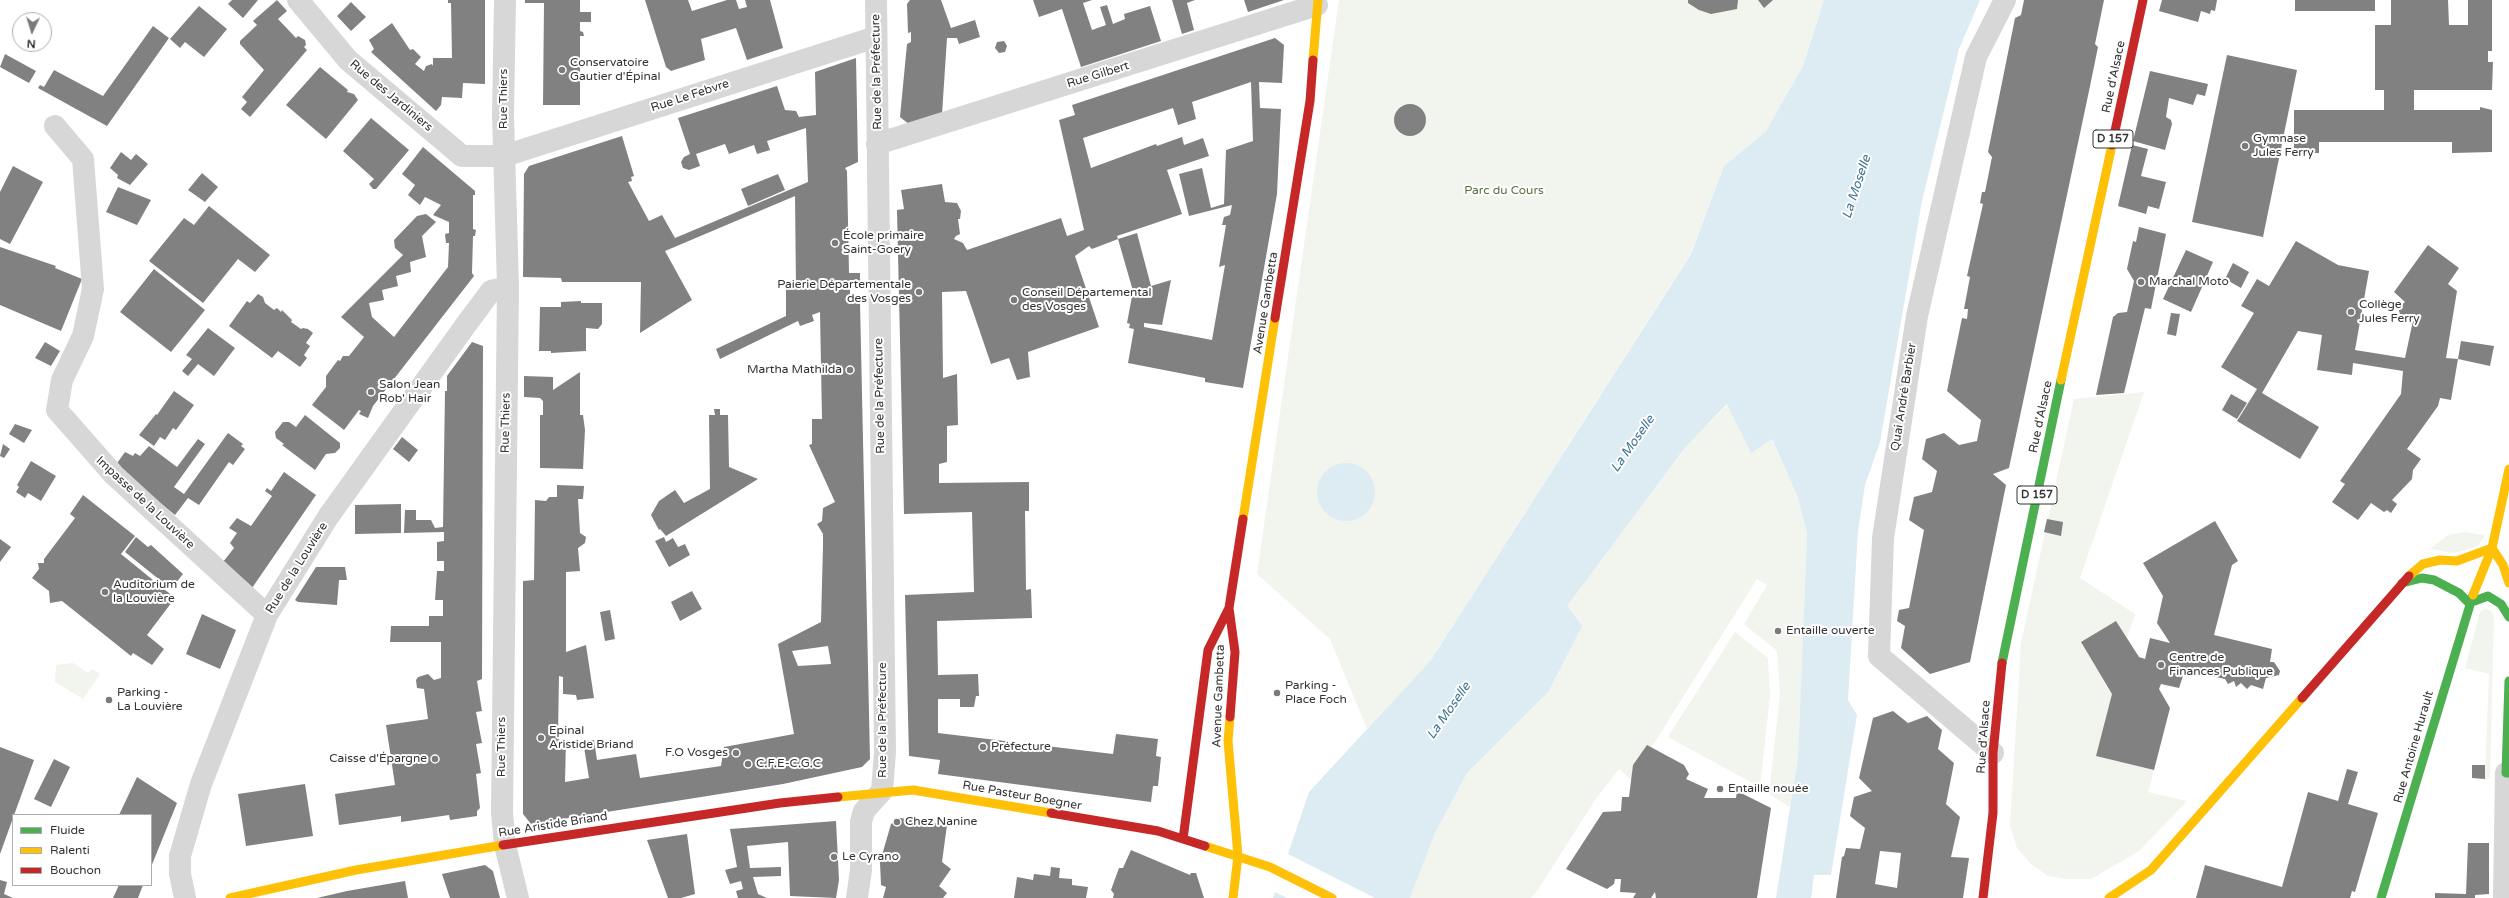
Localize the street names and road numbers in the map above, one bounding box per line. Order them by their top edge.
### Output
street label: Rue de la Préfecture [869,14,885,130]
street label: Rue d'Alsace [2099,40,2129,114]
street label: Rue des Jardiniers [347,57,435,135]
street label: Rue Gilbert [1065,59,1131,91]
street label: Rue Thiers [497,69,511,129]
street label: Rue Le Febvre [649,77,731,115]
road number: D 157 [2093,130,2133,148]
street label: Avenue Gambetta [1251,251,1281,355]
street label: Rue de la Préfecture [872,338,888,454]
street label: Quai André Barbier [1888,342,1920,452]
street label: Rue d'Alsace [2026,380,2056,454]
street label: Rue Thiers [498,393,514,453]
street label: Impasse de la Louvière [93,454,197,552]
road number: D 157 [2017,486,2057,504]
street label: Rue de la Louvière [263,520,331,616]
street label: Avenue Gambetta [1210,644,1228,748]
street label: Rue de la Préfecture [876,662,890,778]
street label: Rue Antoine Hurault [2391,689,2437,805]
street label: Rue d'Alsace [1974,700,1994,774]
street label: Rue Thiers [495,717,509,777]
street label: Rue Pasteur Boegner [961,778,1083,814]
street label: Rue Aristide Briand [497,809,609,841]

